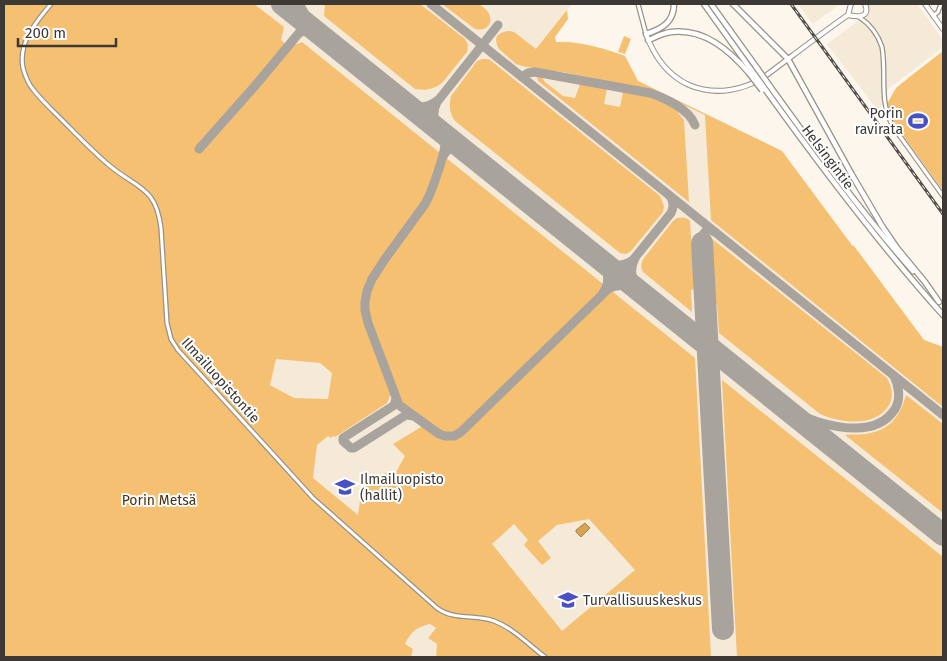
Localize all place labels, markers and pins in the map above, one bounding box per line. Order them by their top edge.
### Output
place label: Porin ravirata [855,105,903,138]
sports icon: Porin ravirata [907,110,929,132]
place label: Ilmailuopisto (hallit) [360,471,444,504]
school or university icon: Ilmailuopisto (hallit) [334,476,356,498]
school or university icon: Turvallisuuskeskus [557,589,579,611]
place label: Turvallisuuskeskus [583,592,702,609]

